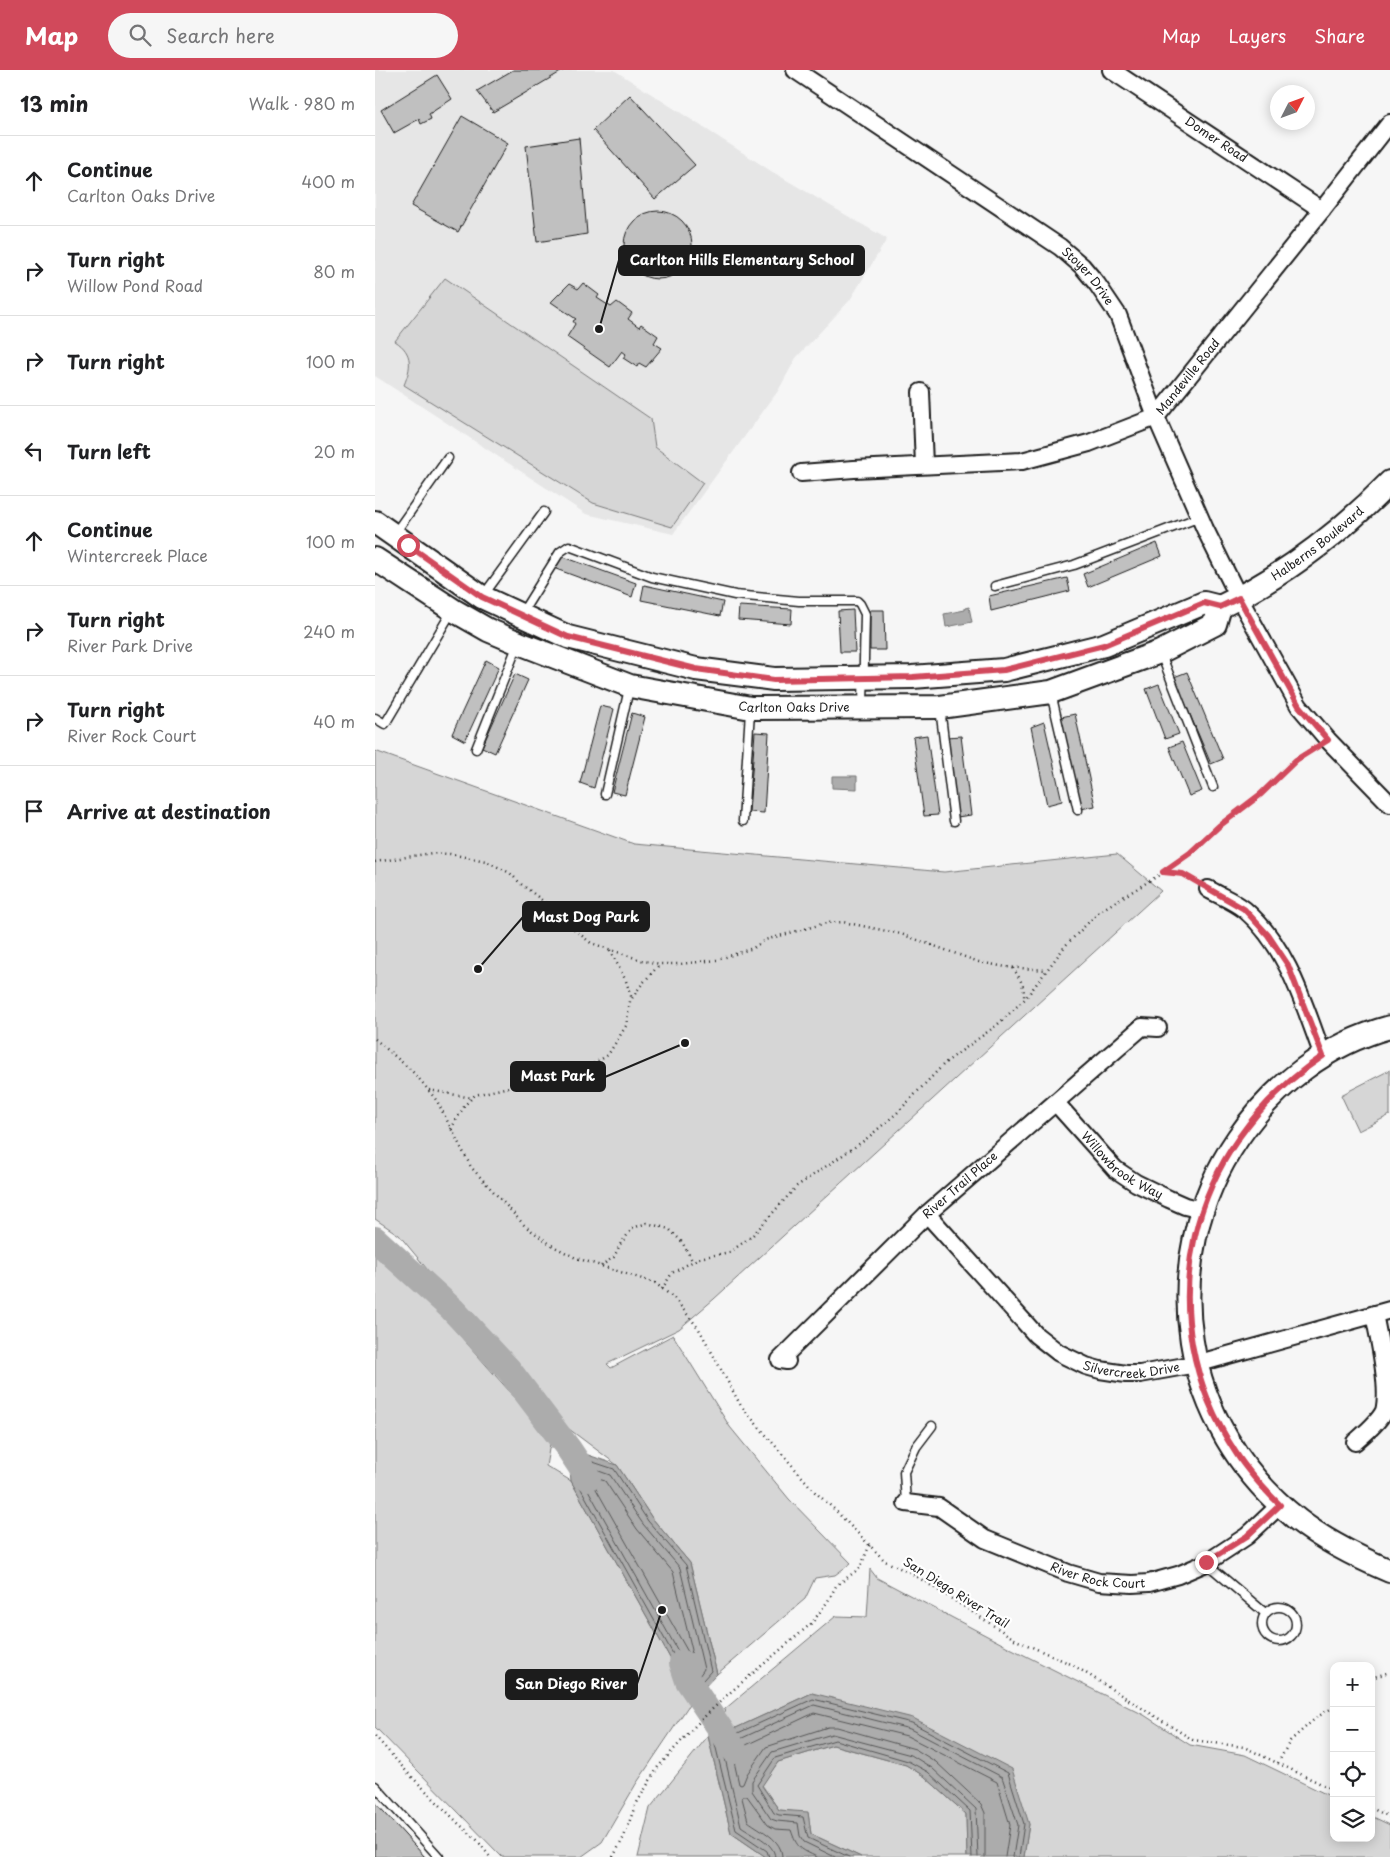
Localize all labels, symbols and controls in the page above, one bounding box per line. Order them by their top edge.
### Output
search box [108,13,458,58]
text: Map [25,17,78,53]
icon: search [126,21,154,49]
text: Search here [166,21,275,49]
text: Map [1162,22,1201,49]
text: Layers [1229,22,1286,49]
text: Share [1314,22,1365,49]
north arrow [1270,85,1315,130]
text: 13 min [20,87,88,119]
text: Walk · 980 m [249,91,355,115]
street label: Domer Road [1182,111,1251,166]
text: Continue [67,155,153,183]
icon: ahead [20,167,48,195]
text: 400 m [302,169,355,193]
text: Carlton Oaks Drive [67,183,215,207]
street label: Stoyer Drive [1058,242,1119,308]
text: Turn right [67,245,165,273]
callout: Carlton Hills Elementary School [619,246,864,275]
text: Carlton Hills Elementary School [630,249,854,270]
icon: right [20,257,48,285]
text: 80 m [313,259,355,283]
text: Willow Pond Road [67,273,203,297]
street label: Mandeville Road [1151,334,1224,418]
icon: right [20,347,48,375]
text: Turn right [67,347,165,375]
text: 100 m [306,349,355,373]
icon: left [20,437,48,465]
text: Turn left [67,437,151,465]
text: 20 m [314,439,355,463]
street label: Halberns Boulevard [1267,501,1368,584]
text: Continue [67,515,153,543]
icon: ahead [20,527,48,555]
text: 100 m [306,529,355,553]
route start [397,534,420,557]
text: Wintercreek Place [67,543,208,567]
text: Turn right [67,605,165,633]
icon: right [20,617,48,645]
text: 240 m [303,619,355,643]
text: River Park Drive [67,633,193,657]
text: Turn right [67,695,165,723]
street label: Carlton Oaks Drive [737,696,850,717]
icon: right [20,707,48,735]
text: 40 m [313,709,355,733]
text: River Rock Court [67,723,196,747]
icon: arrive [20,797,48,825]
text: Arrive at destination [67,797,271,825]
callout: Mast Dog Park [523,902,649,931]
text: Mast Dog Park [533,906,640,927]
callout: Mast Park [511,1062,605,1091]
text: Mast Park [521,1065,596,1086]
street label: Willowbrook Way [1077,1127,1166,1203]
street label: River Trail Place [918,1147,1001,1222]
street label: Silvercreek Drive [1081,1356,1181,1382]
route end [1195,1551,1218,1574]
street label: San Diego River Trail [900,1552,1013,1632]
street label: River Rock Court [1048,1557,1146,1592]
map controls [1330,1662,1375,1842]
button: + [1330,1662,1375,1707]
callout: San Diego River [506,1670,637,1699]
text: San Diego River [515,1673,628,1694]
button: − [1330,1707,1375,1752]
button: locate [1330,1752,1375,1797]
button: layers [1330,1797,1375,1842]

